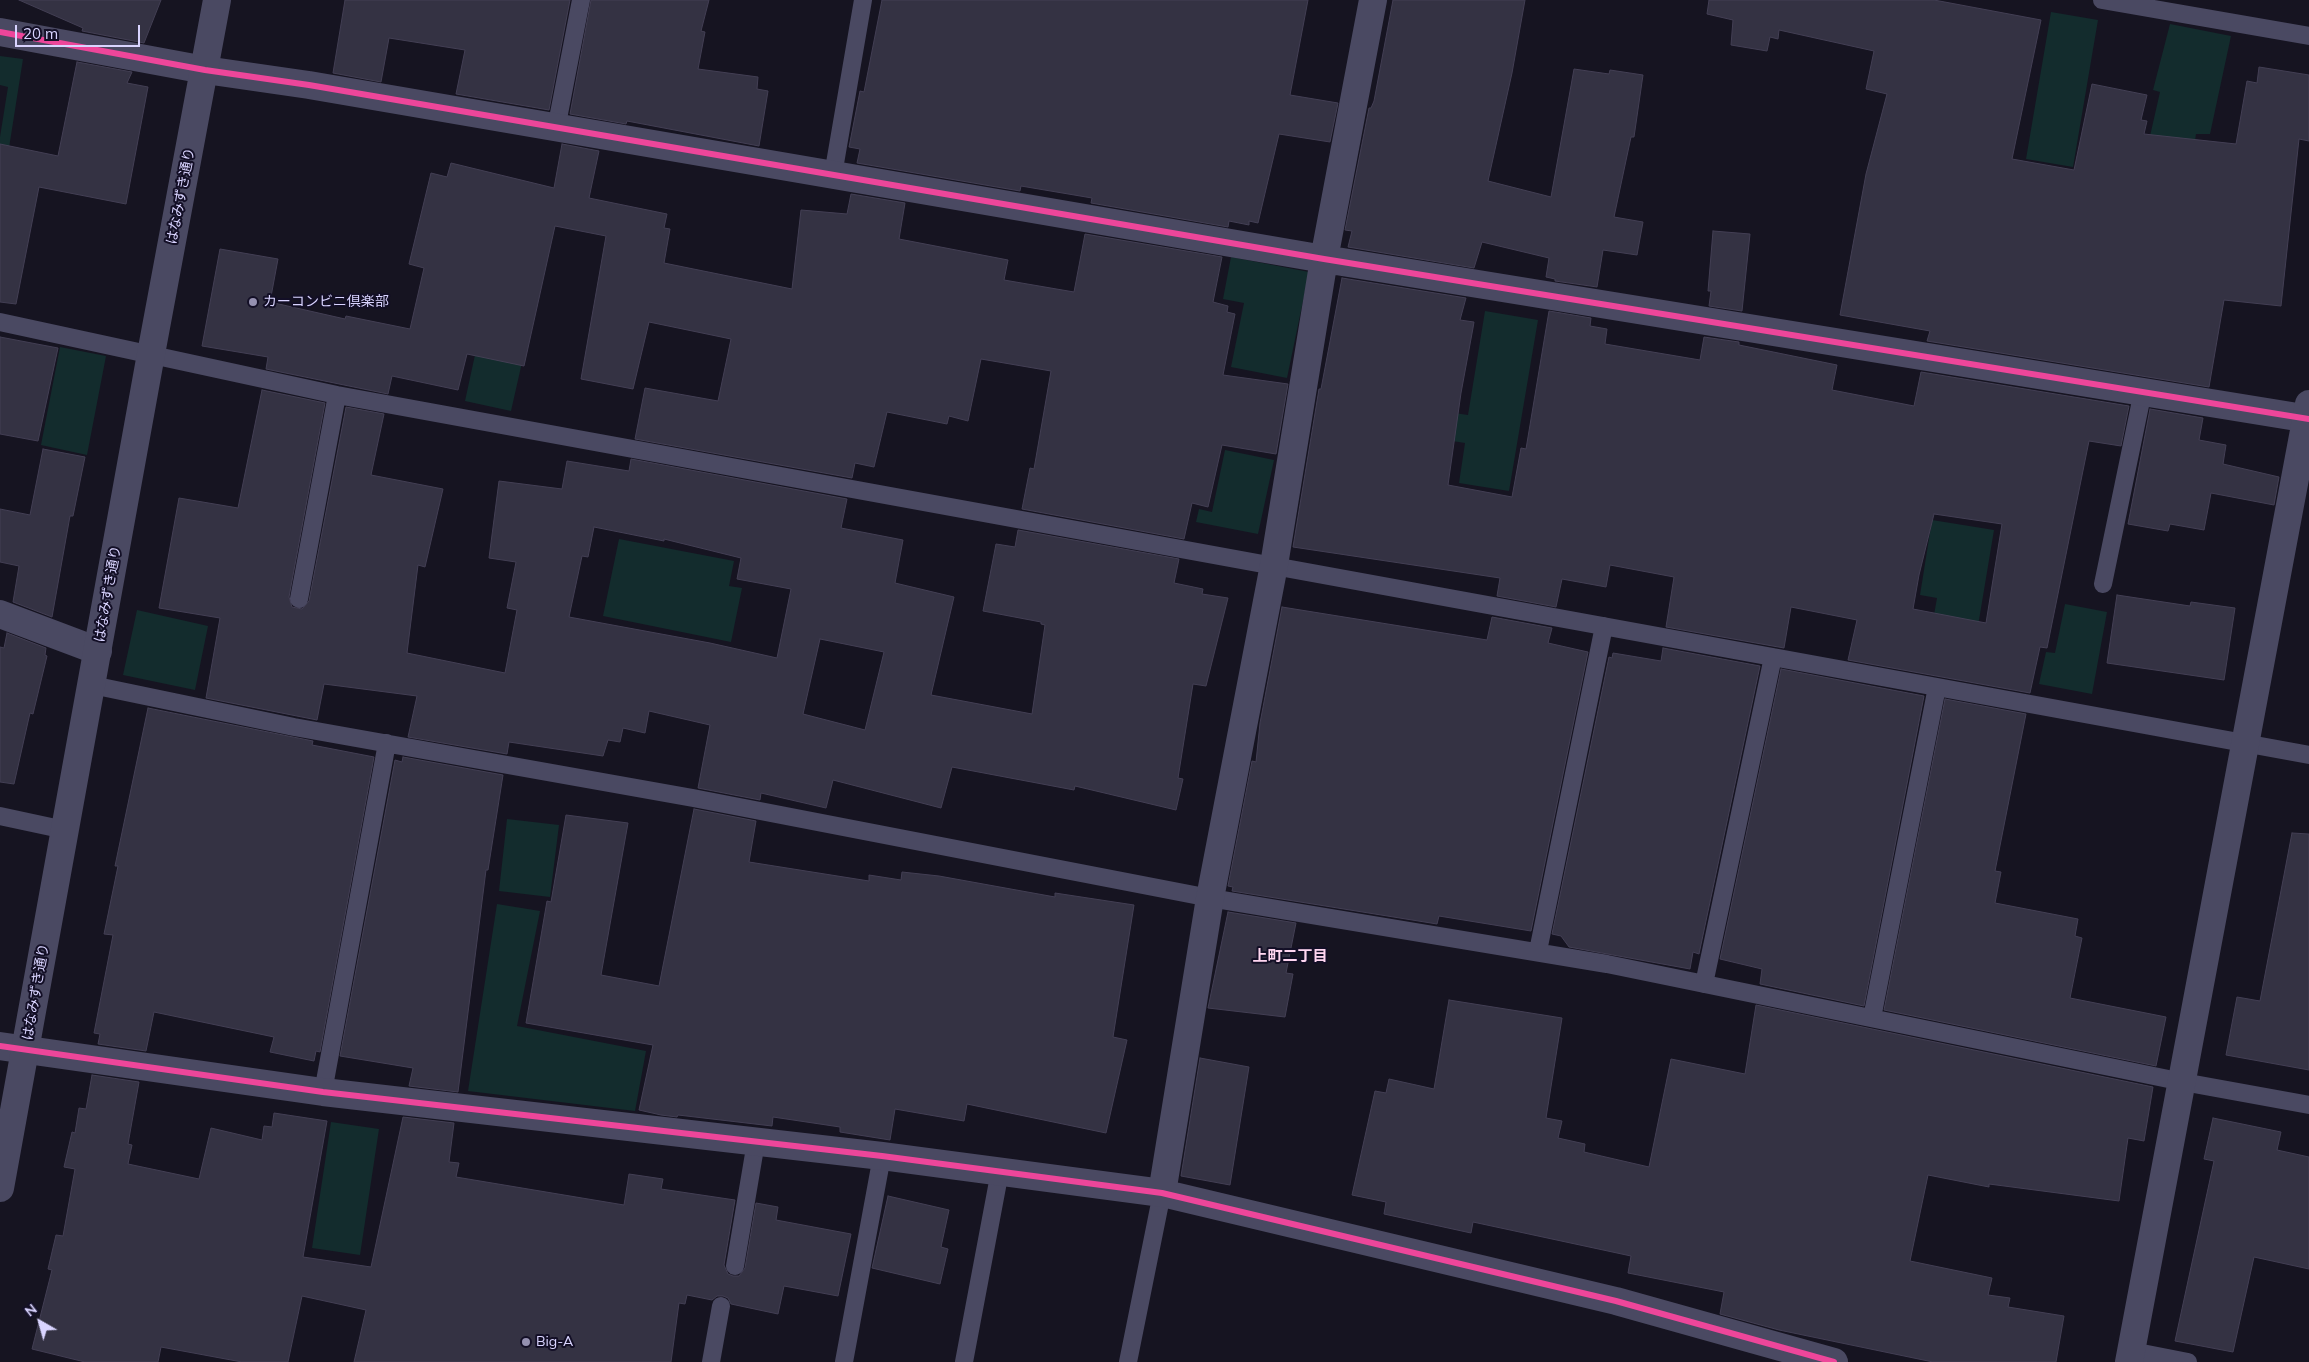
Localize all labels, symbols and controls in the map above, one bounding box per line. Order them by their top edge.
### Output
scale bar [18,15,142,47]
text: 20 m [23,24,58,43]
street label: はなみずき通り [163,146,199,246]
place label: カーコンビニ倶楽部 [263,294,389,310]
marker: カーコンビニ倶楽部 [247,296,259,308]
street label: はなみずき通り [91,544,125,644]
street label: はなみずき通り [19,942,53,1042]
district label: 上町二丁目 [1253,947,1327,965]
north arrow [15,1297,65,1347]
text: N [21,1300,40,1321]
place label: Big-A [536,1334,573,1350]
marker: Big-A [520,1336,532,1348]

